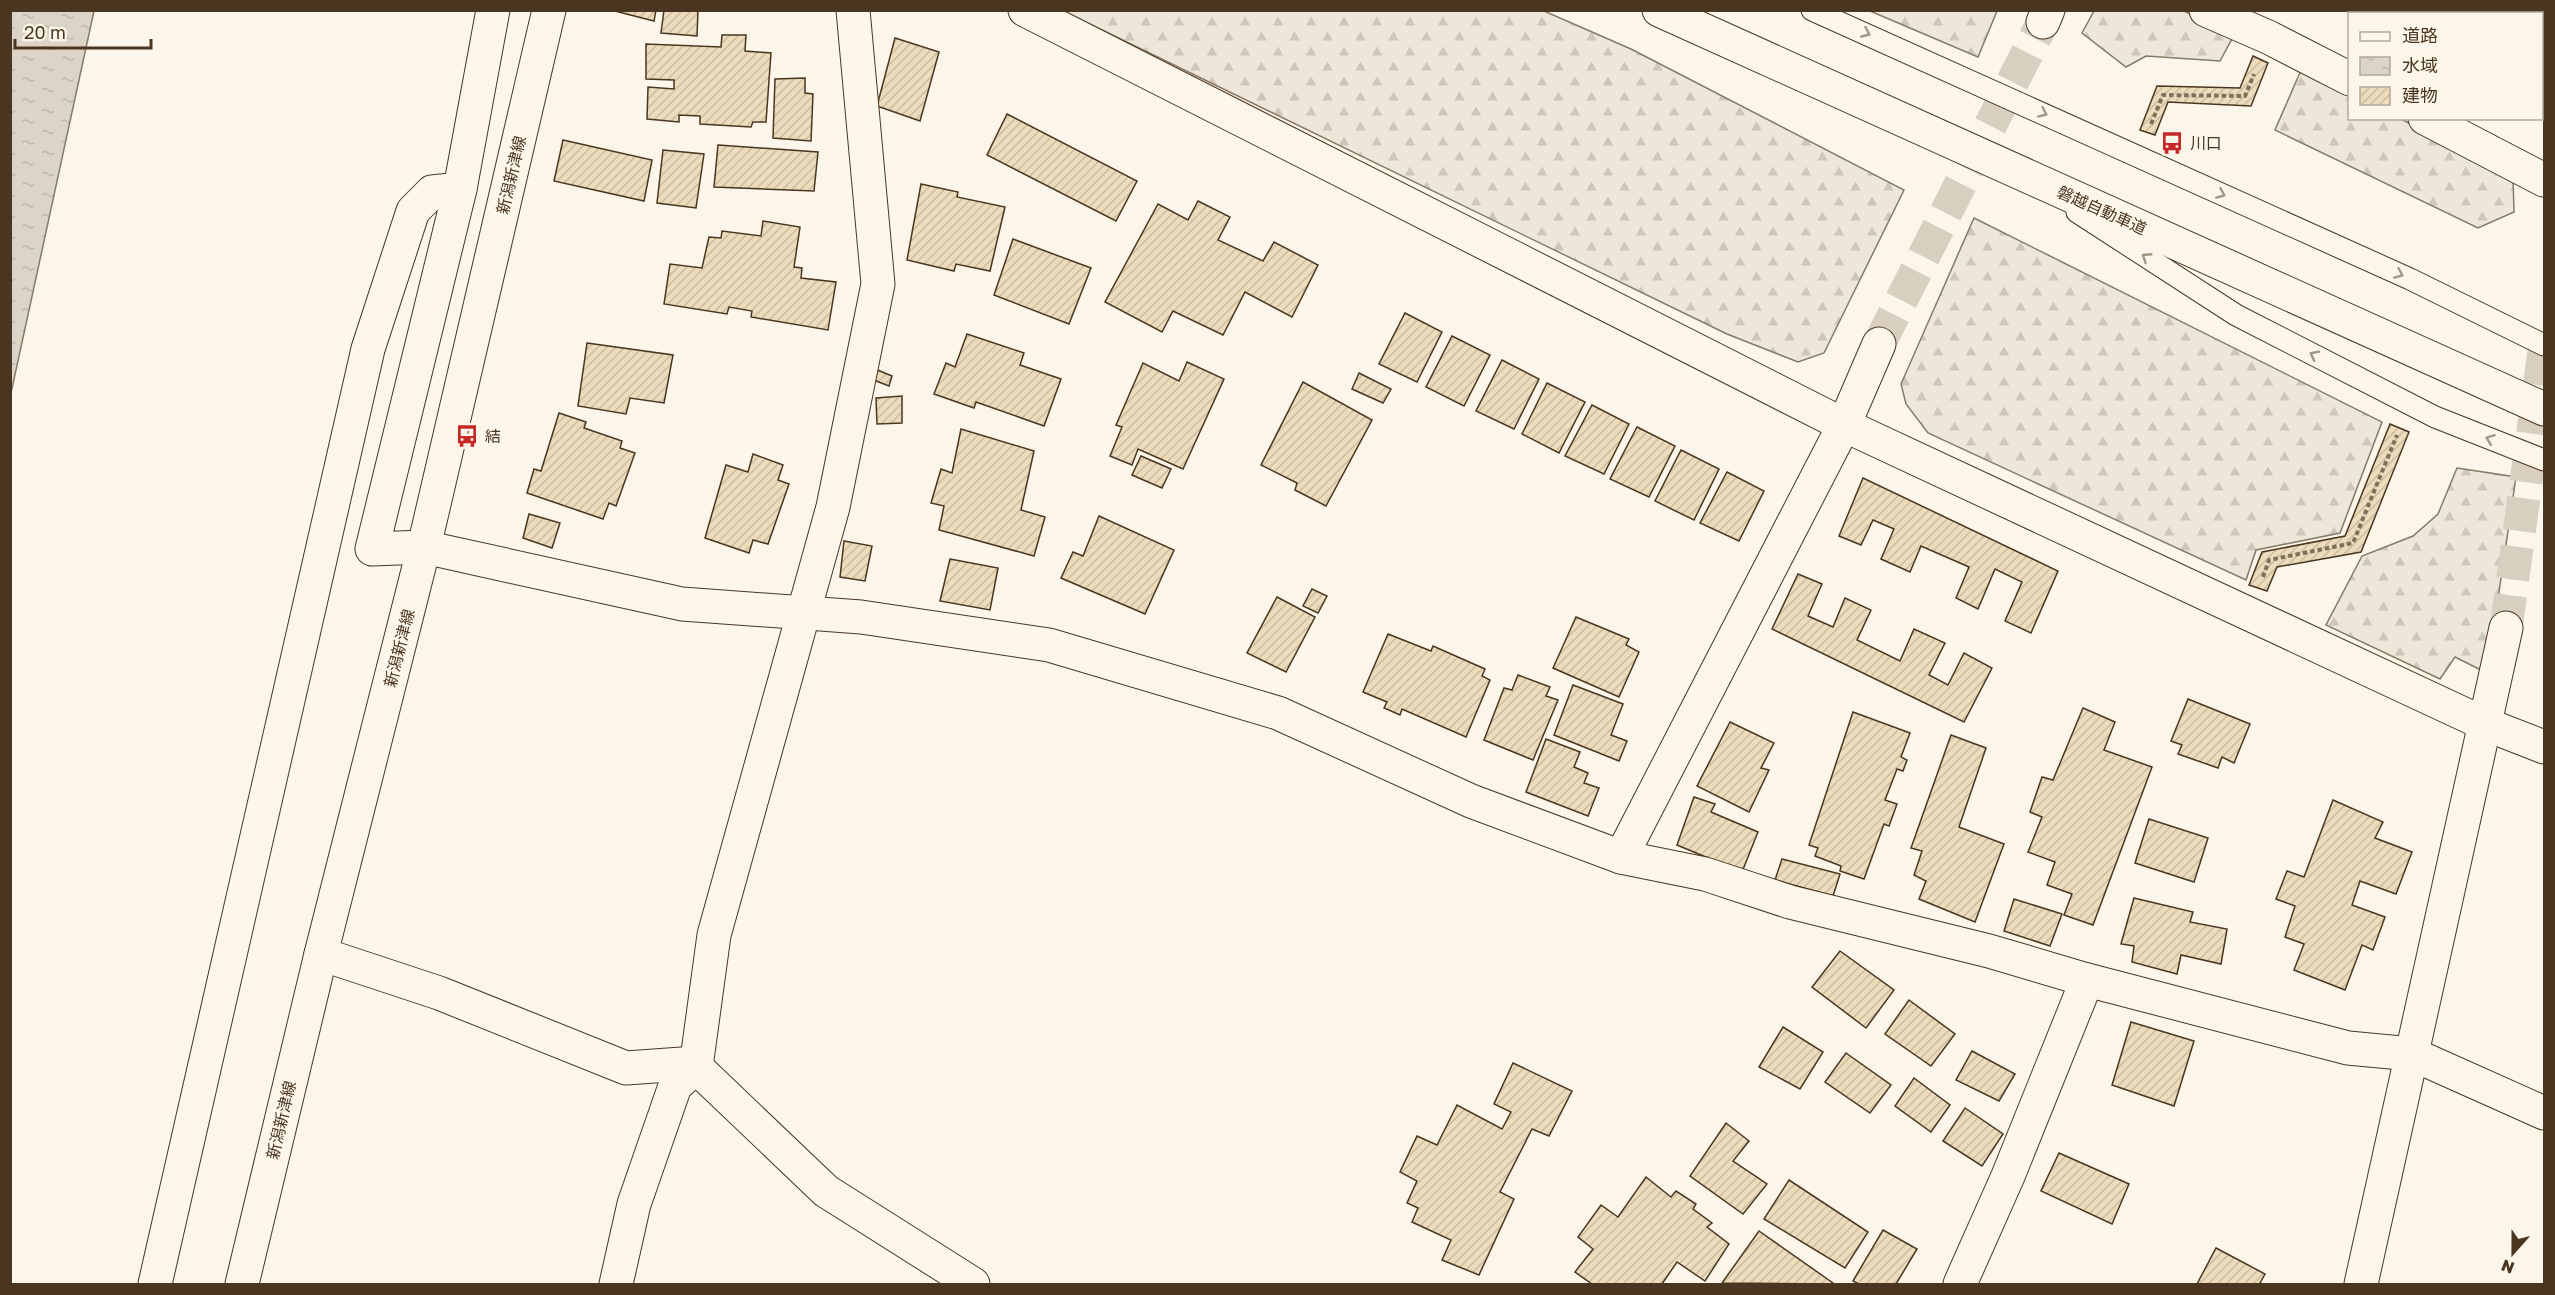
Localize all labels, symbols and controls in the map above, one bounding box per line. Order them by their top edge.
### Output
scale bar [15,12,152,50]
legend [2348,12,2543,120]
text: 20 m [24,21,66,43]
text: 道路 [2402,24,2438,46]
one-way arrow [1859,26,1870,38]
text: 水域 [2402,54,2438,76]
text: 建物 [2402,84,2438,106]
one-way arrow [2037,106,2048,118]
bus stop icon: 川口 [2159,130,2185,156]
place label: 川口 [2190,133,2222,153]
street label: 新潟新津線 [492,134,530,216]
street label: 磐越自動車道 [2054,181,2150,239]
one-way arrow [2215,186,2226,198]
one-way arrow [2142,252,2152,264]
one-way arrow [2392,267,2403,279]
one-way arrow [2310,351,2320,362]
bus stop icon: 結 [454,423,480,449]
place label: 結 [485,426,501,446]
one-way arrow [2485,434,2496,446]
street label: 新潟新津線 [380,607,418,689]
street label: 新潟新津線 [262,1079,300,1161]
north arrow [2483,1223,2543,1283]
text: N [2498,1255,2517,1279]

